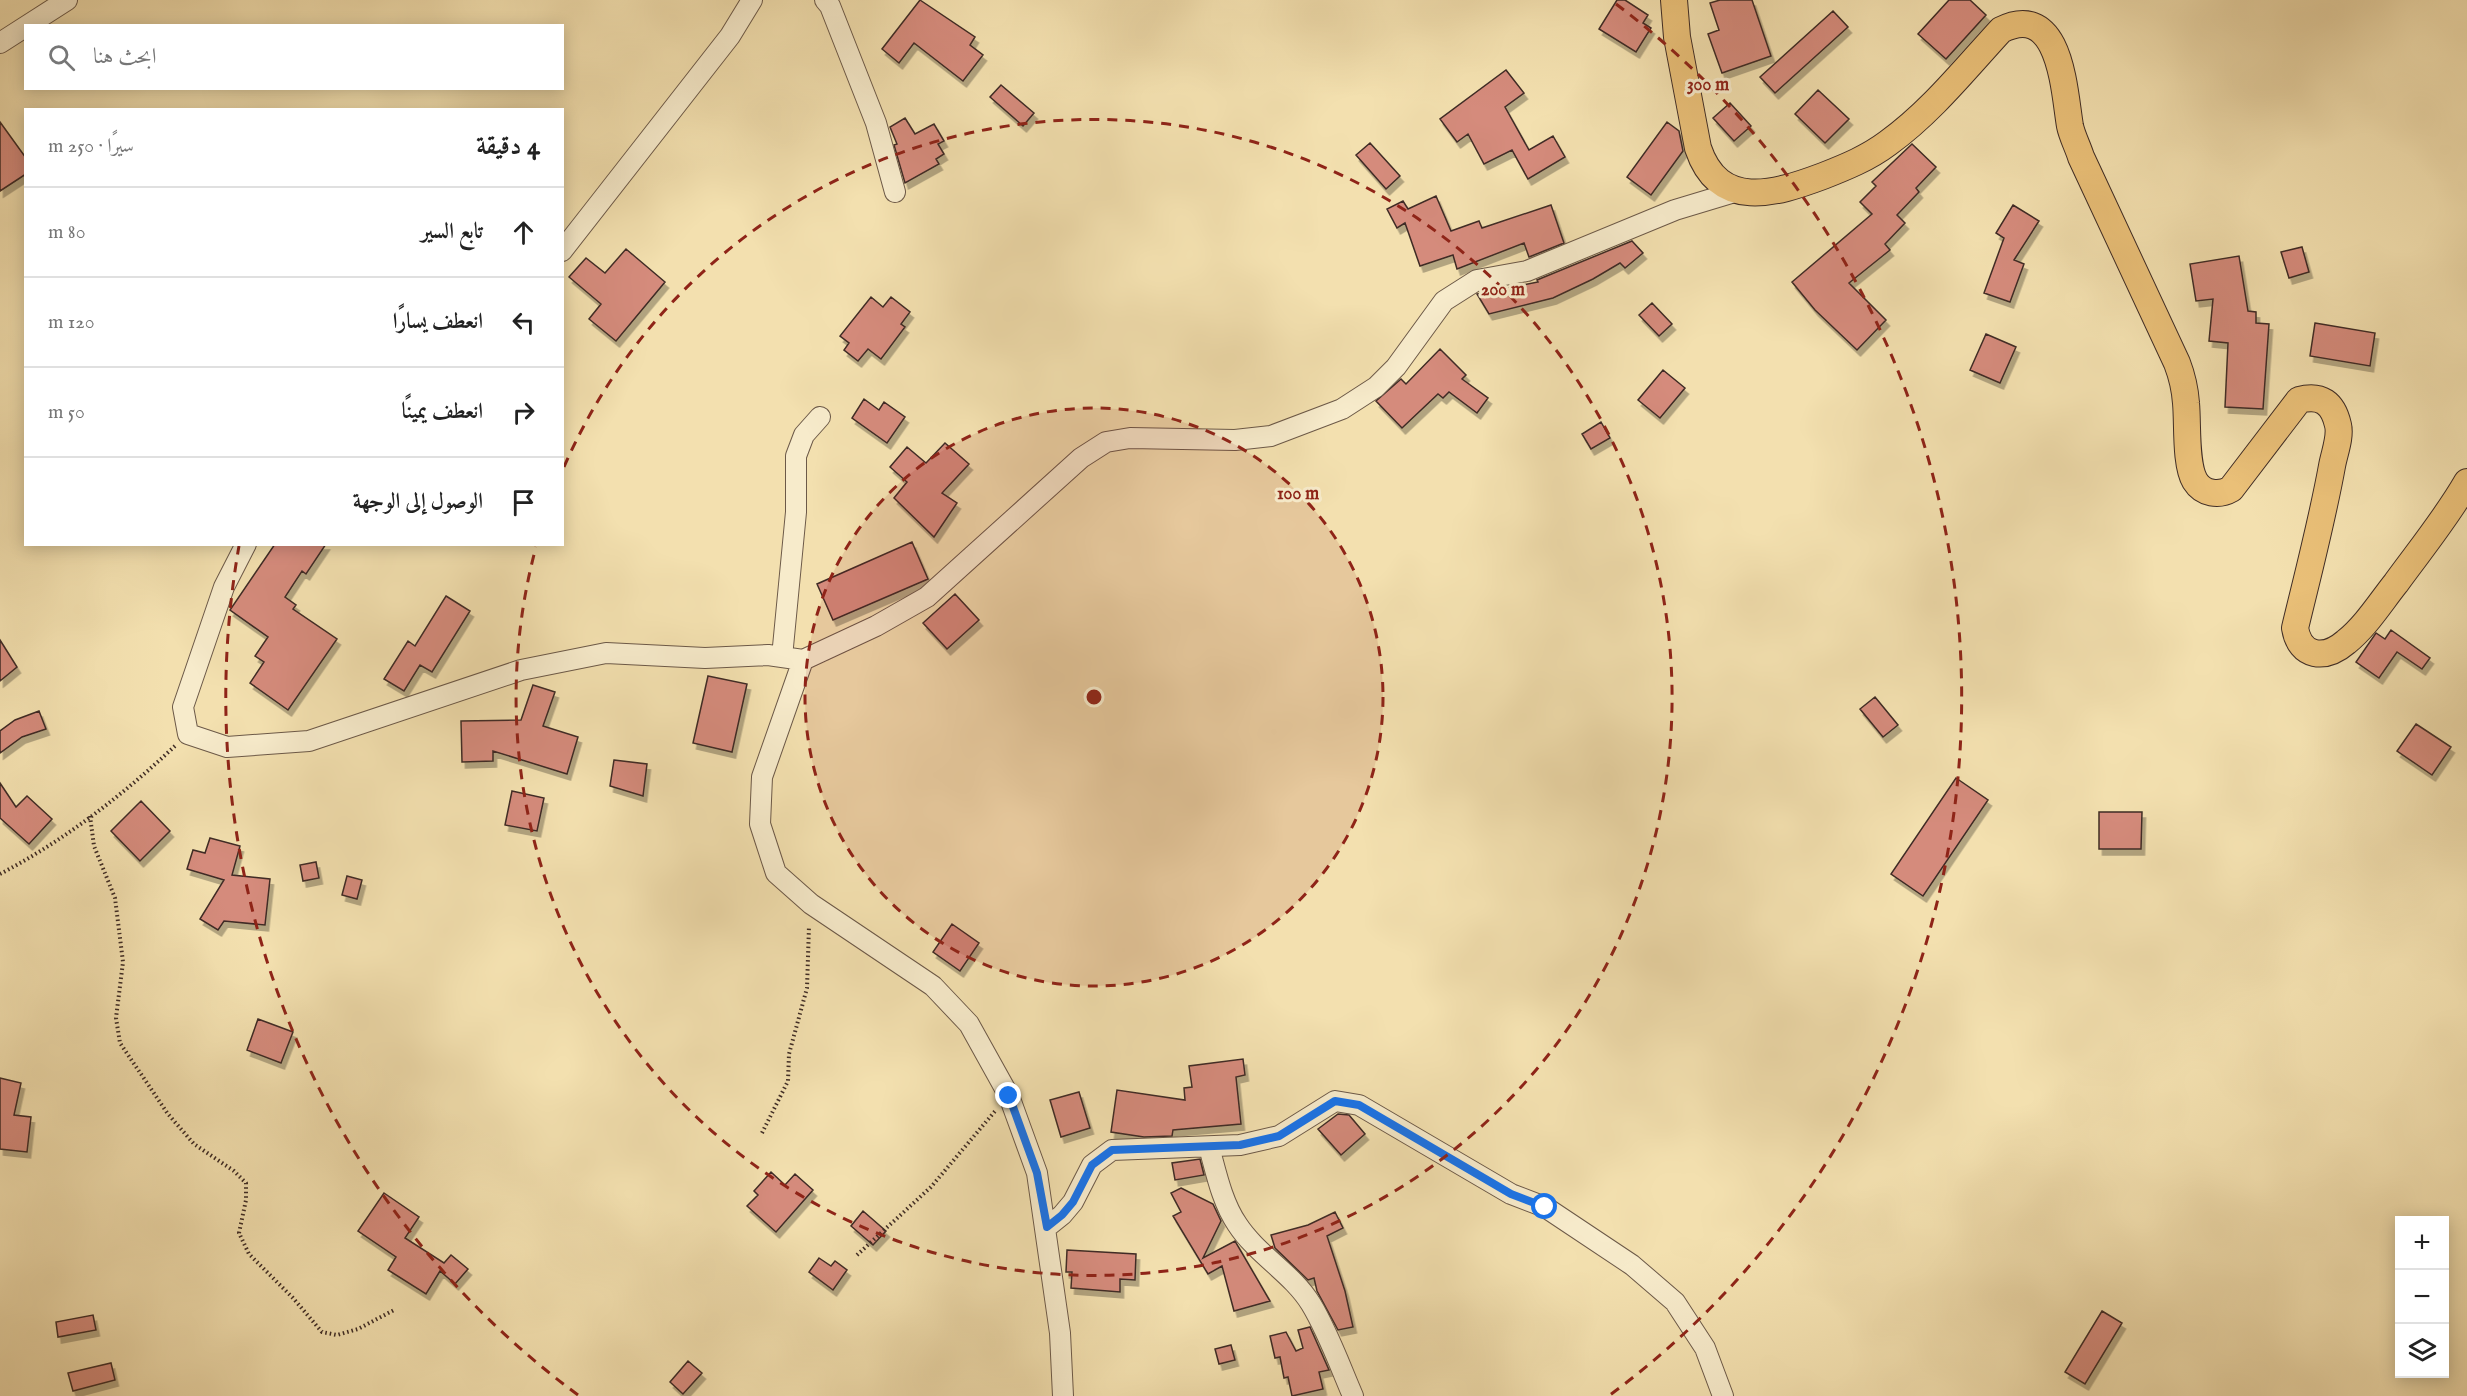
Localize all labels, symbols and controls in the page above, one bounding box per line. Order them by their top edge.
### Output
search box [24,24,564,90]
icon: search [45,41,78,74]
text: ابحث هنا [93,43,156,71]
text: 300 m [1687,74,1729,97]
text: 4 دقيقة [476,130,540,163]
text: سيرًا · 250 m [48,134,134,159]
icon: ahead [507,216,540,249]
text: تابع السير [421,218,483,246]
text: 80 m [48,220,86,245]
text: 200 m [1481,279,1525,302]
icon: left [507,306,540,339]
text: انعطف يسارًا [393,308,483,336]
text: 120 m [48,310,95,335]
icon: right [507,396,540,429]
text: انعطف يمينًا [402,398,483,426]
text: 50 m [48,400,85,425]
text: 100 m [1277,483,1319,506]
icon: arrive [507,486,540,519]
text: الوصول إلى الوجهة [353,488,483,516]
centre of rings [1084,687,1104,707]
route end [995,1082,1021,1108]
route start [1531,1193,1557,1219]
map controls [2395,1216,2449,1378]
button: + [2395,1216,2449,1270]
button: − [2395,1270,2449,1324]
button: layers [2395,1324,2449,1378]

